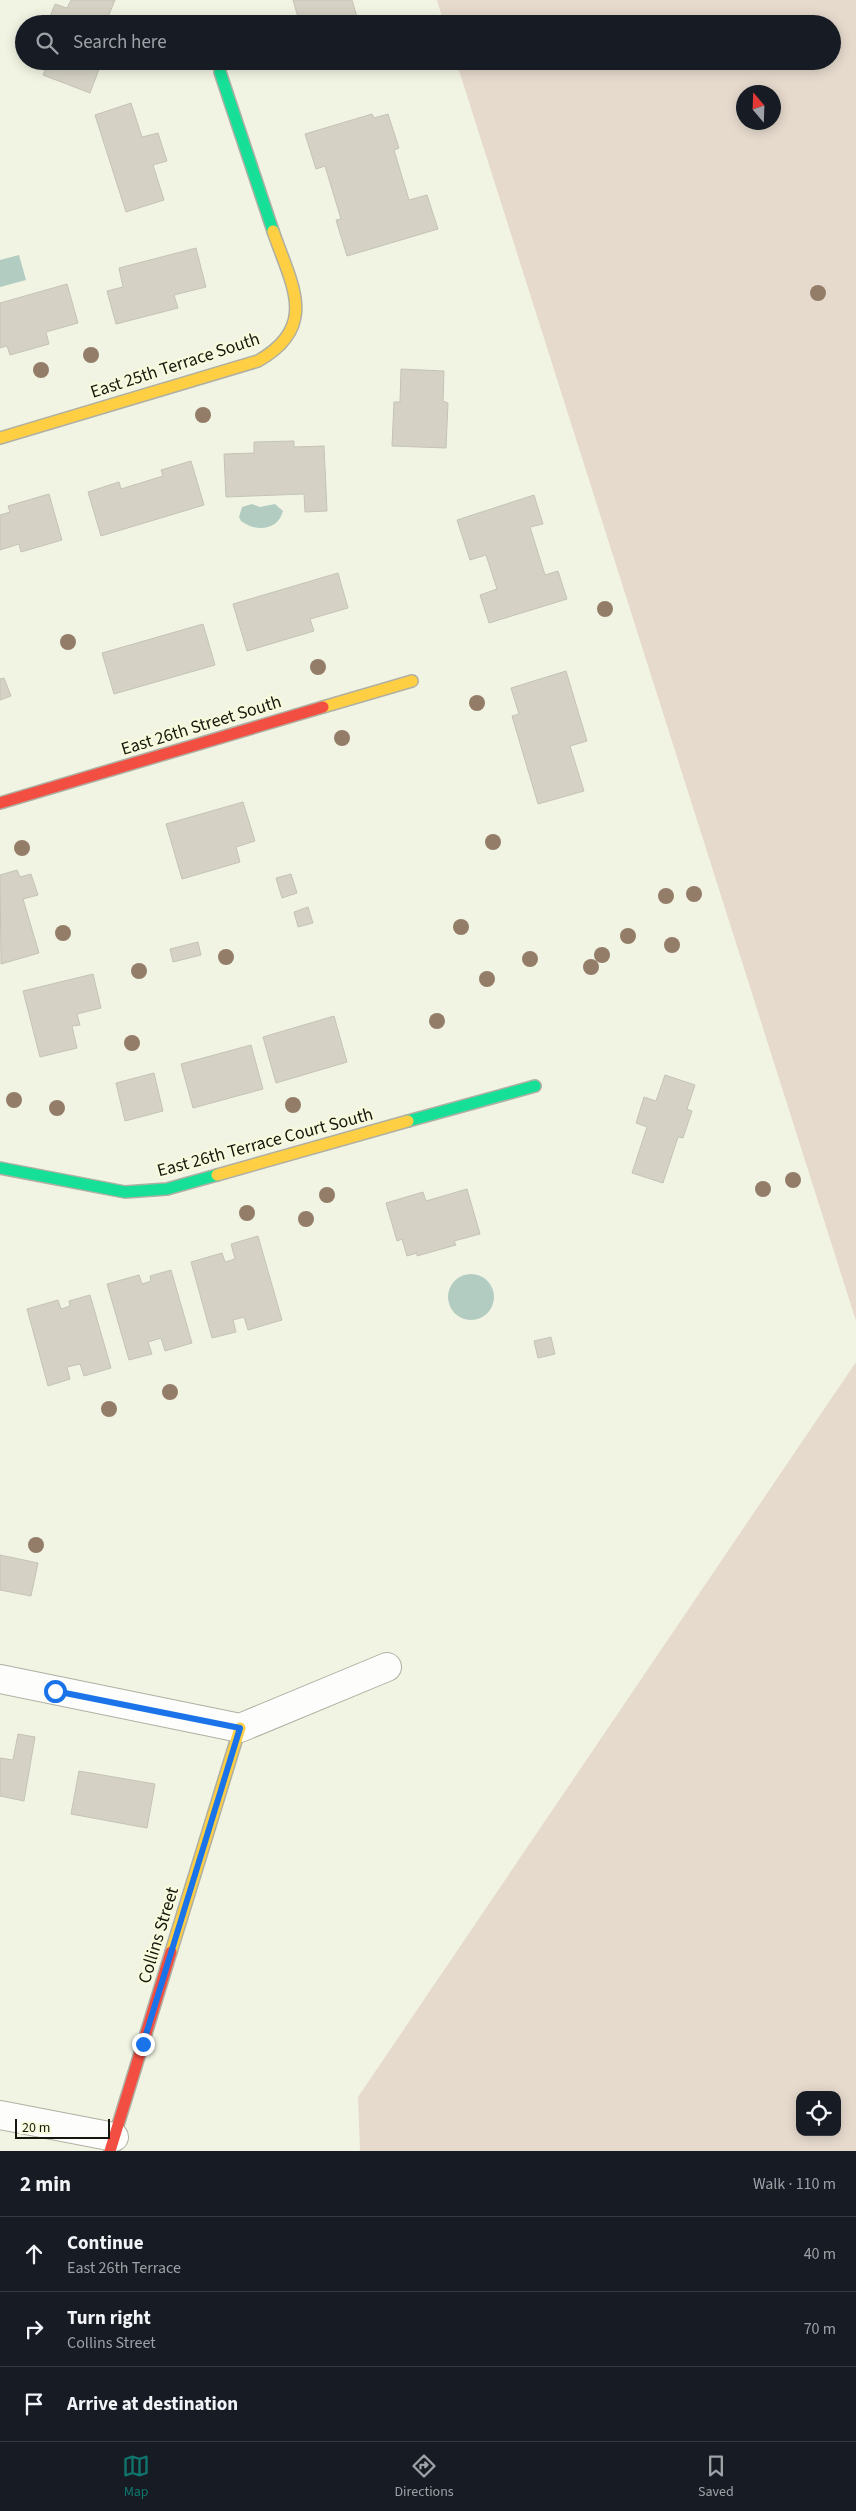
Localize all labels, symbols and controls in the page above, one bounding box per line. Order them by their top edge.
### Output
search box [15,15,841,70]
icon: search [33,29,61,57]
text: Search here [73,29,167,56]
north arrow [736,85,781,130]
street label: East 25th Terrace South [87,326,263,405]
street label: East 26th Street South [118,689,284,762]
street label: East 26th Terrace Court South [154,1102,376,1183]
route start [44,1680,67,1703]
street label: Collins Street [132,1884,185,1986]
route end [132,2033,155,2056]
map controls [796,2091,841,2136]
button: locate [796,2091,841,2136]
scale bar [15,2116,110,2139]
text: 20 m [22,2118,50,2138]
text: 2 min [20,2169,71,2199]
text: Walk · 110 m [753,2173,836,2195]
text: Continue [67,2230,144,2257]
icon: ahead [20,2240,48,2268]
text: 40 m [804,2243,836,2265]
text: East 26th Terrace [67,2257,181,2279]
text: Turn right [67,2305,151,2332]
icon: right [20,2315,48,2343]
text: 70 m [804,2318,836,2340]
text: Collins Street [67,2332,156,2354]
icon: arrive [20,2390,48,2418]
text: Arrive at destination [67,2391,238,2418]
tab: Map [122,2452,150,2502]
tab: Directions [394,2452,454,2502]
tab: Saved [698,2452,734,2502]

